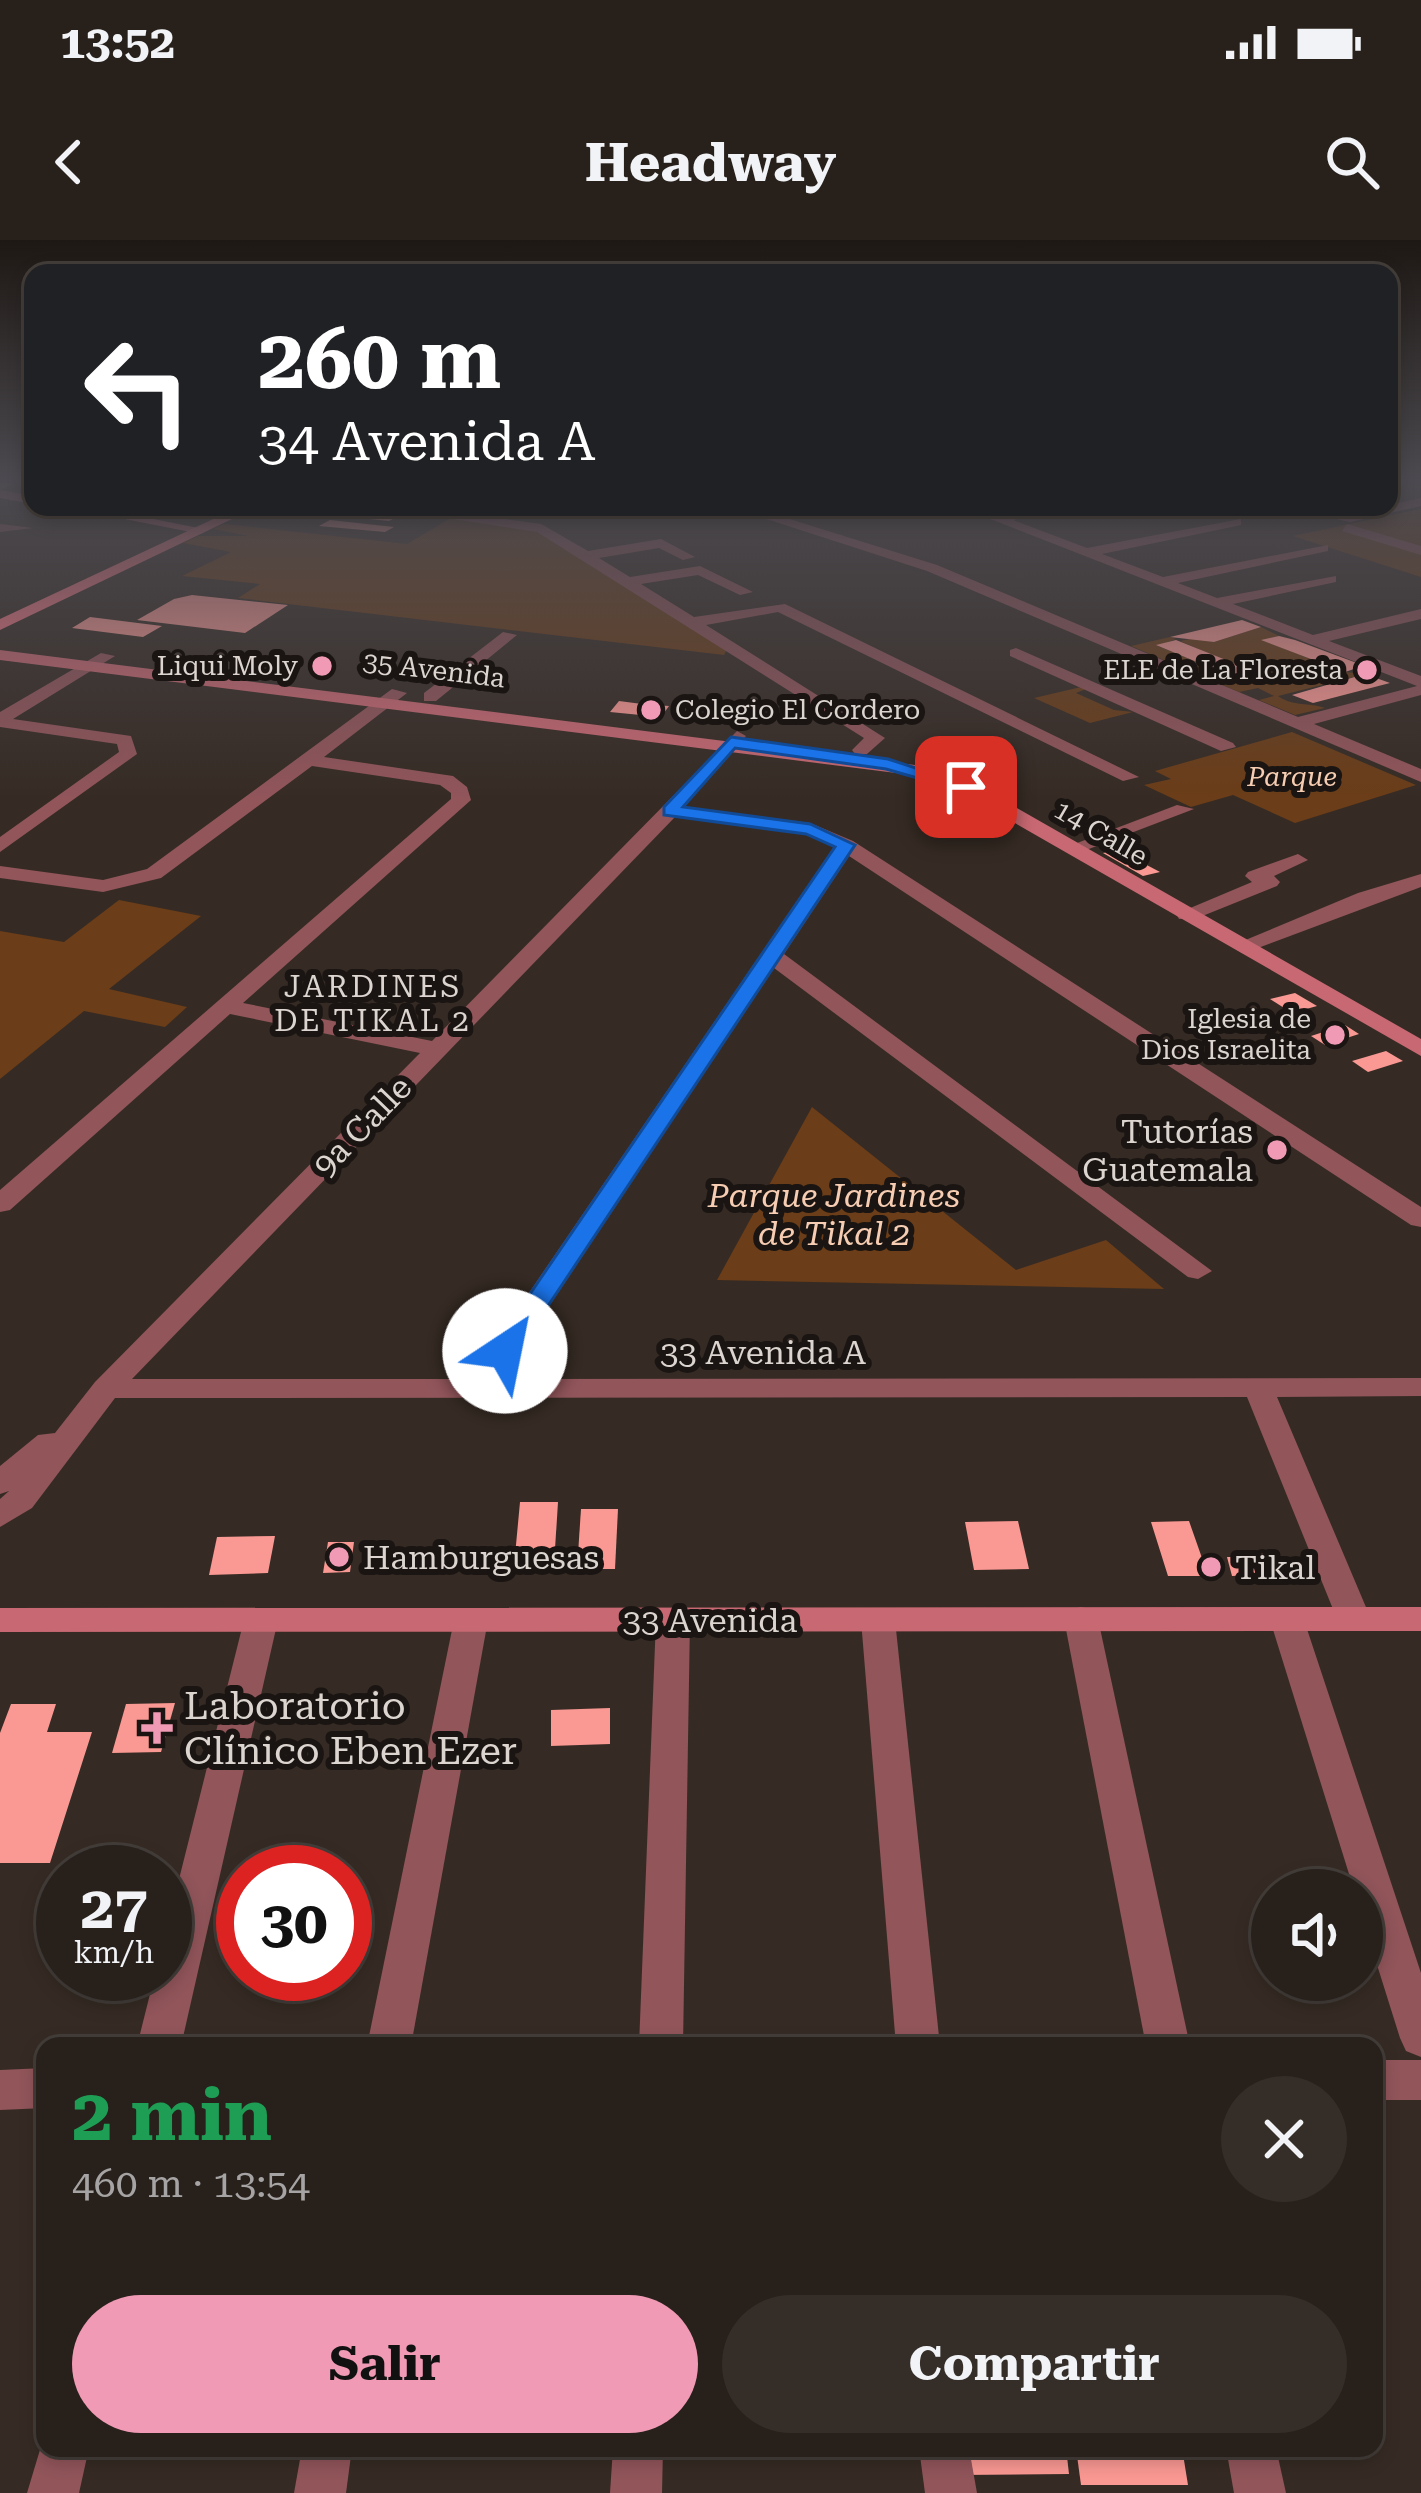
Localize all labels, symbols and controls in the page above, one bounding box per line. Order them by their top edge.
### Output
text: 13:52 [60,16,175,69]
icon: back [36,129,102,195]
icon: search [1319,129,1385,195]
text: Headway [585,131,836,194]
text: 260 m [258,310,501,408]
icon: left [60,312,216,468]
text: 34 Avenida A [258,410,595,473]
street label: 35 Avenida [361,645,507,695]
place label: Liqui Moly [157,650,298,682]
marker: Liqui Moly [309,653,335,679]
place label: ELE de La Floresta [1103,654,1343,686]
marker: ELE de La Floresta [1354,657,1380,683]
place label: Colegio El Cordero [675,694,920,726]
marker: Colegio El Cordero [638,697,664,723]
pin [915,736,1017,838]
icon: arrive [933,754,999,820]
park label: Parque [1246,761,1337,793]
street label: 14 Calle [1049,793,1153,873]
district label: JARDINES DE TIKAL 2 [274,969,472,1038]
place label: Iglesia de Dios Israelita [1141,1003,1311,1066]
marker: Iglesia de Dios Israelita [1322,1022,1348,1048]
street label: 9a Calle [305,1068,419,1184]
place label: Tutorías Guatemala [1082,1112,1253,1189]
marker: Tutorías Guatemala [1264,1137,1290,1163]
park label: Parque Jardines de Tikal 2 [707,1176,960,1253]
position arrow [442,1288,568,1414]
street label: 33 Avenida A [660,1333,866,1372]
place label: Hamburguesas [363,1538,599,1577]
marker: Hamburguesas [326,1544,352,1570]
place label: Tikal [1235,1548,1315,1587]
marker: Tikal [1198,1554,1224,1580]
street label: 33 Avenida [623,1601,798,1640]
place label: Laboratorio Clínico Eben Ezer [184,1683,517,1774]
marker: Laboratorio Clínico Eben Ezer [141,1712,173,1744]
speed limit sign: 30 [216,1845,372,2001]
map controls [1251,1869,1383,2001]
button: sound [1251,1869,1383,2001]
text: 27 [80,1872,148,1943]
text: km/h [74,1935,154,1970]
text: 2 min [72,2073,272,2158]
button: close [1221,2076,1347,2202]
text: 460 m · 13:54 [72,2161,310,2207]
button: Salir [72,2295,698,2433]
button: Compartir [722,2295,1347,2433]

